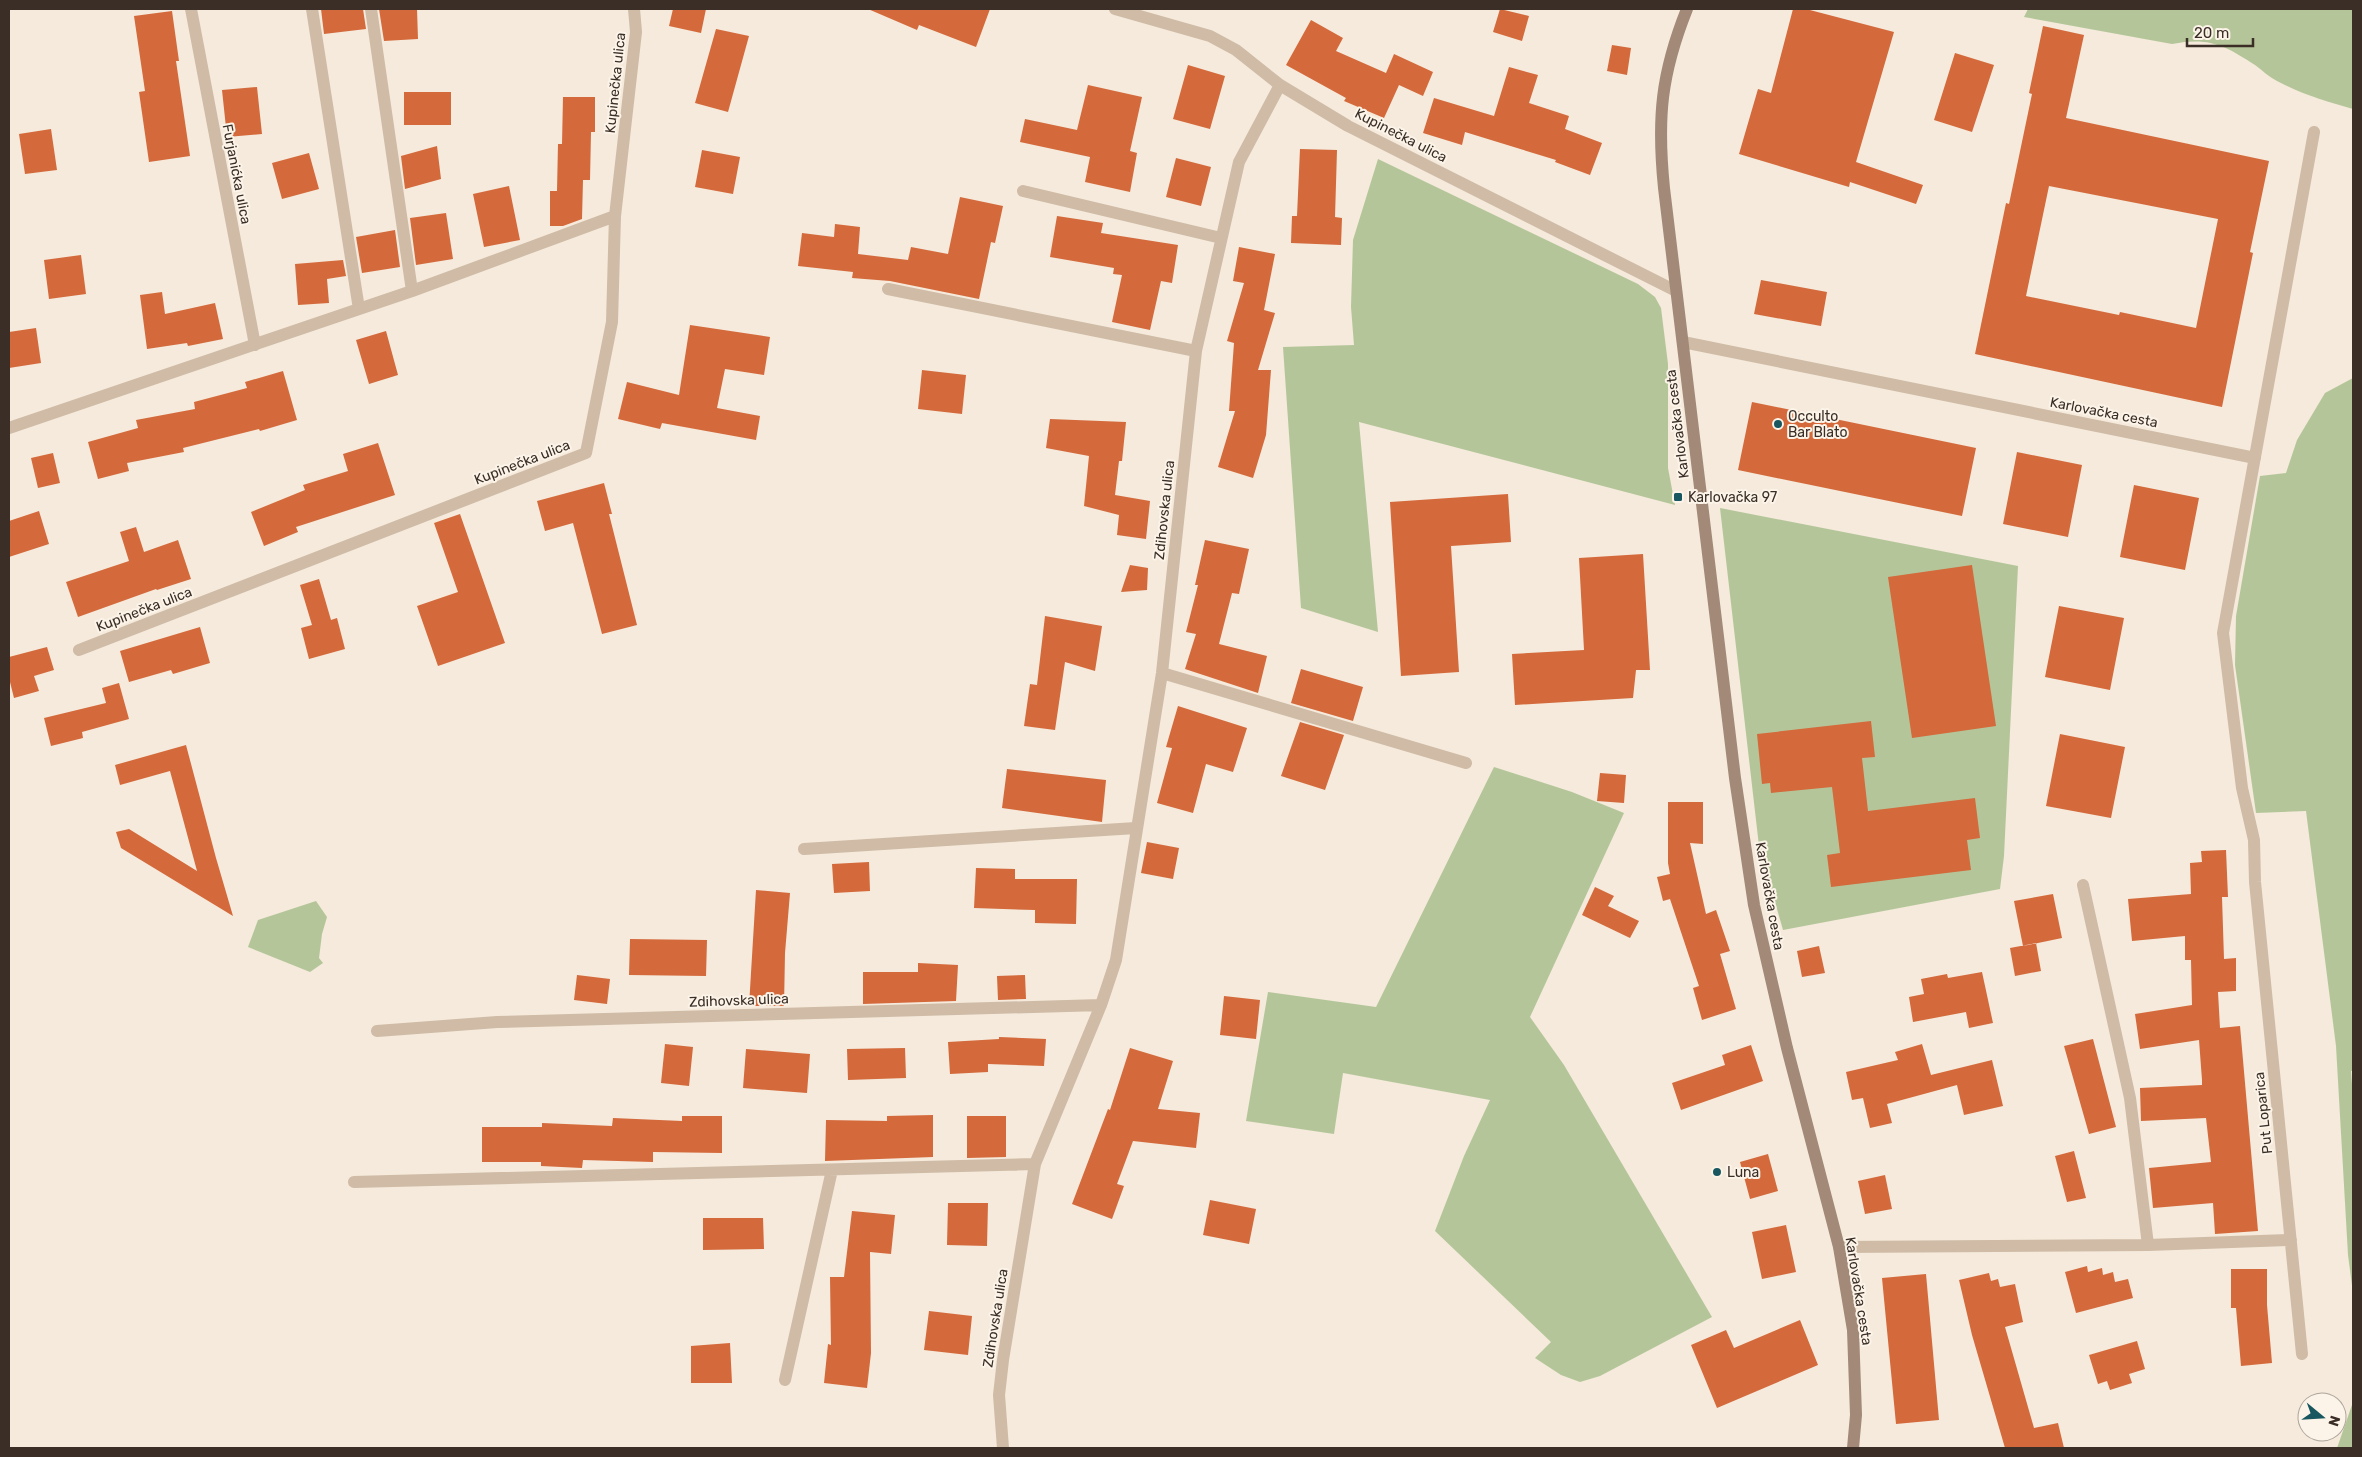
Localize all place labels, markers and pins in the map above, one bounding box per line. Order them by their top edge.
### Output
place label: Occulto Bar Blato [1788,408,1847,441]
marker: Occulto Bar Blato [1772,418,1784,430]
place label: Karlovačka 97 [1688,489,1777,506]
marker: Karlovačka 97 [1672,491,1684,503]
place label: Luna [1727,1164,1759,1181]
marker: Luna [1711,1166,1723,1178]

